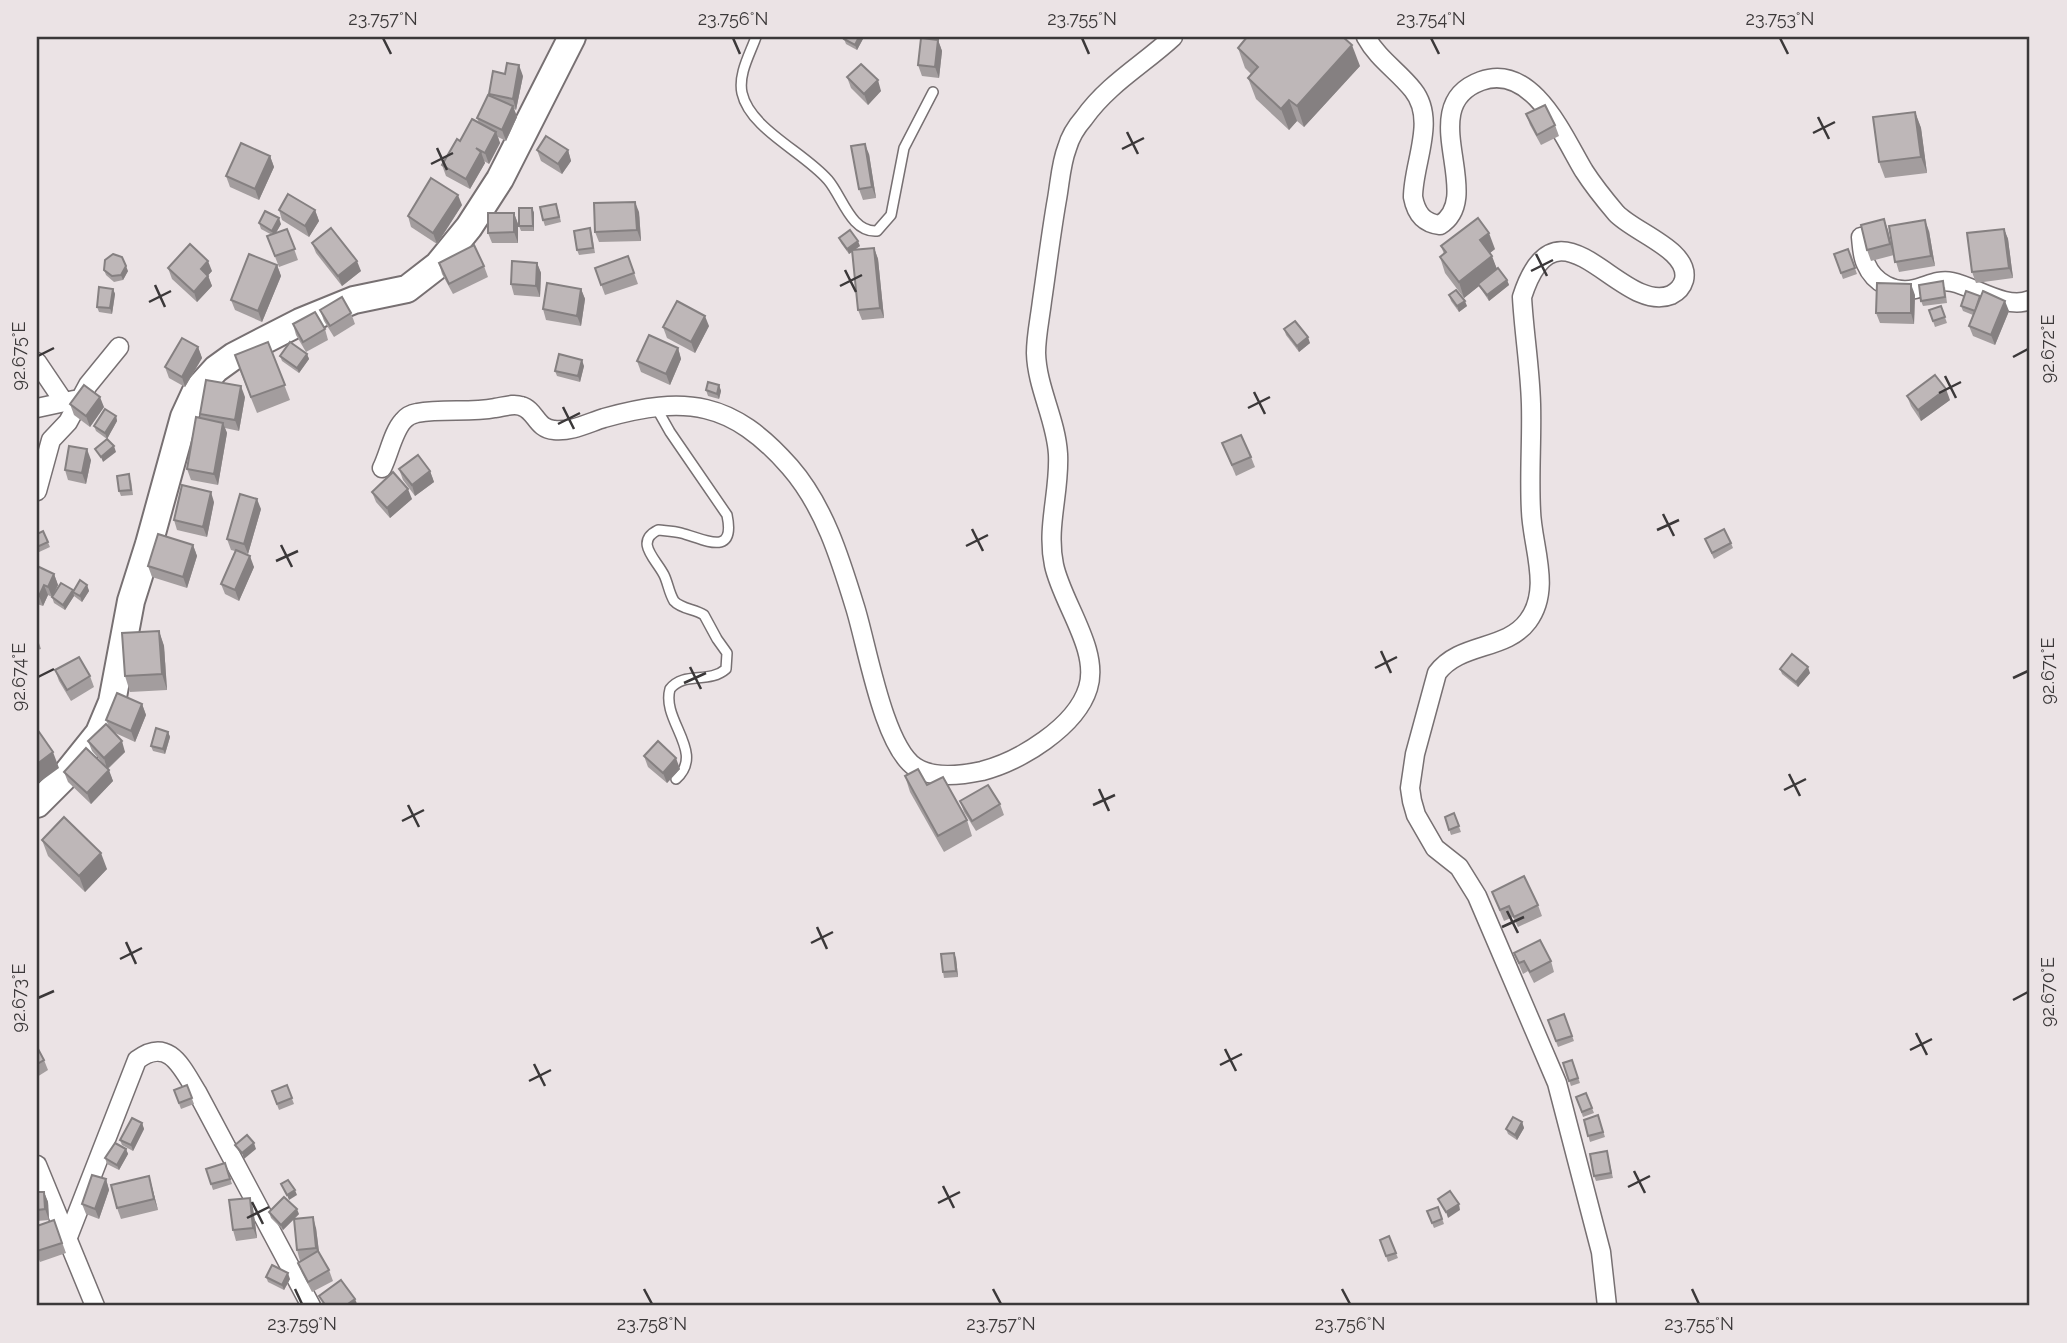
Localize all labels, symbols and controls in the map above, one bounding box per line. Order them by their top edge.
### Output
text: 23.757°N [348,8,418,29]
text: 23.756°N [698,8,768,29]
text: 23.755°N [1047,8,1117,29]
text: 23.754°N [1396,8,1466,29]
text: 23.753°N [1746,8,1814,29]
text: 92.672°E [2037,315,2058,383]
text: 92.675°E [8,321,29,391]
text: 92.671°E [2037,638,2058,704]
text: 92.674°E [8,643,29,711]
text: 92.670°E [2037,957,2058,1027]
text: 92.673°E [8,964,29,1032]
text: 23.759°N [267,1313,337,1334]
text: 23.758°N [617,1313,687,1334]
text: 23.757°N [966,1313,1036,1334]
text: 23.756°N [1315,1313,1385,1334]
text: 23.755°N [1664,1313,1734,1334]

